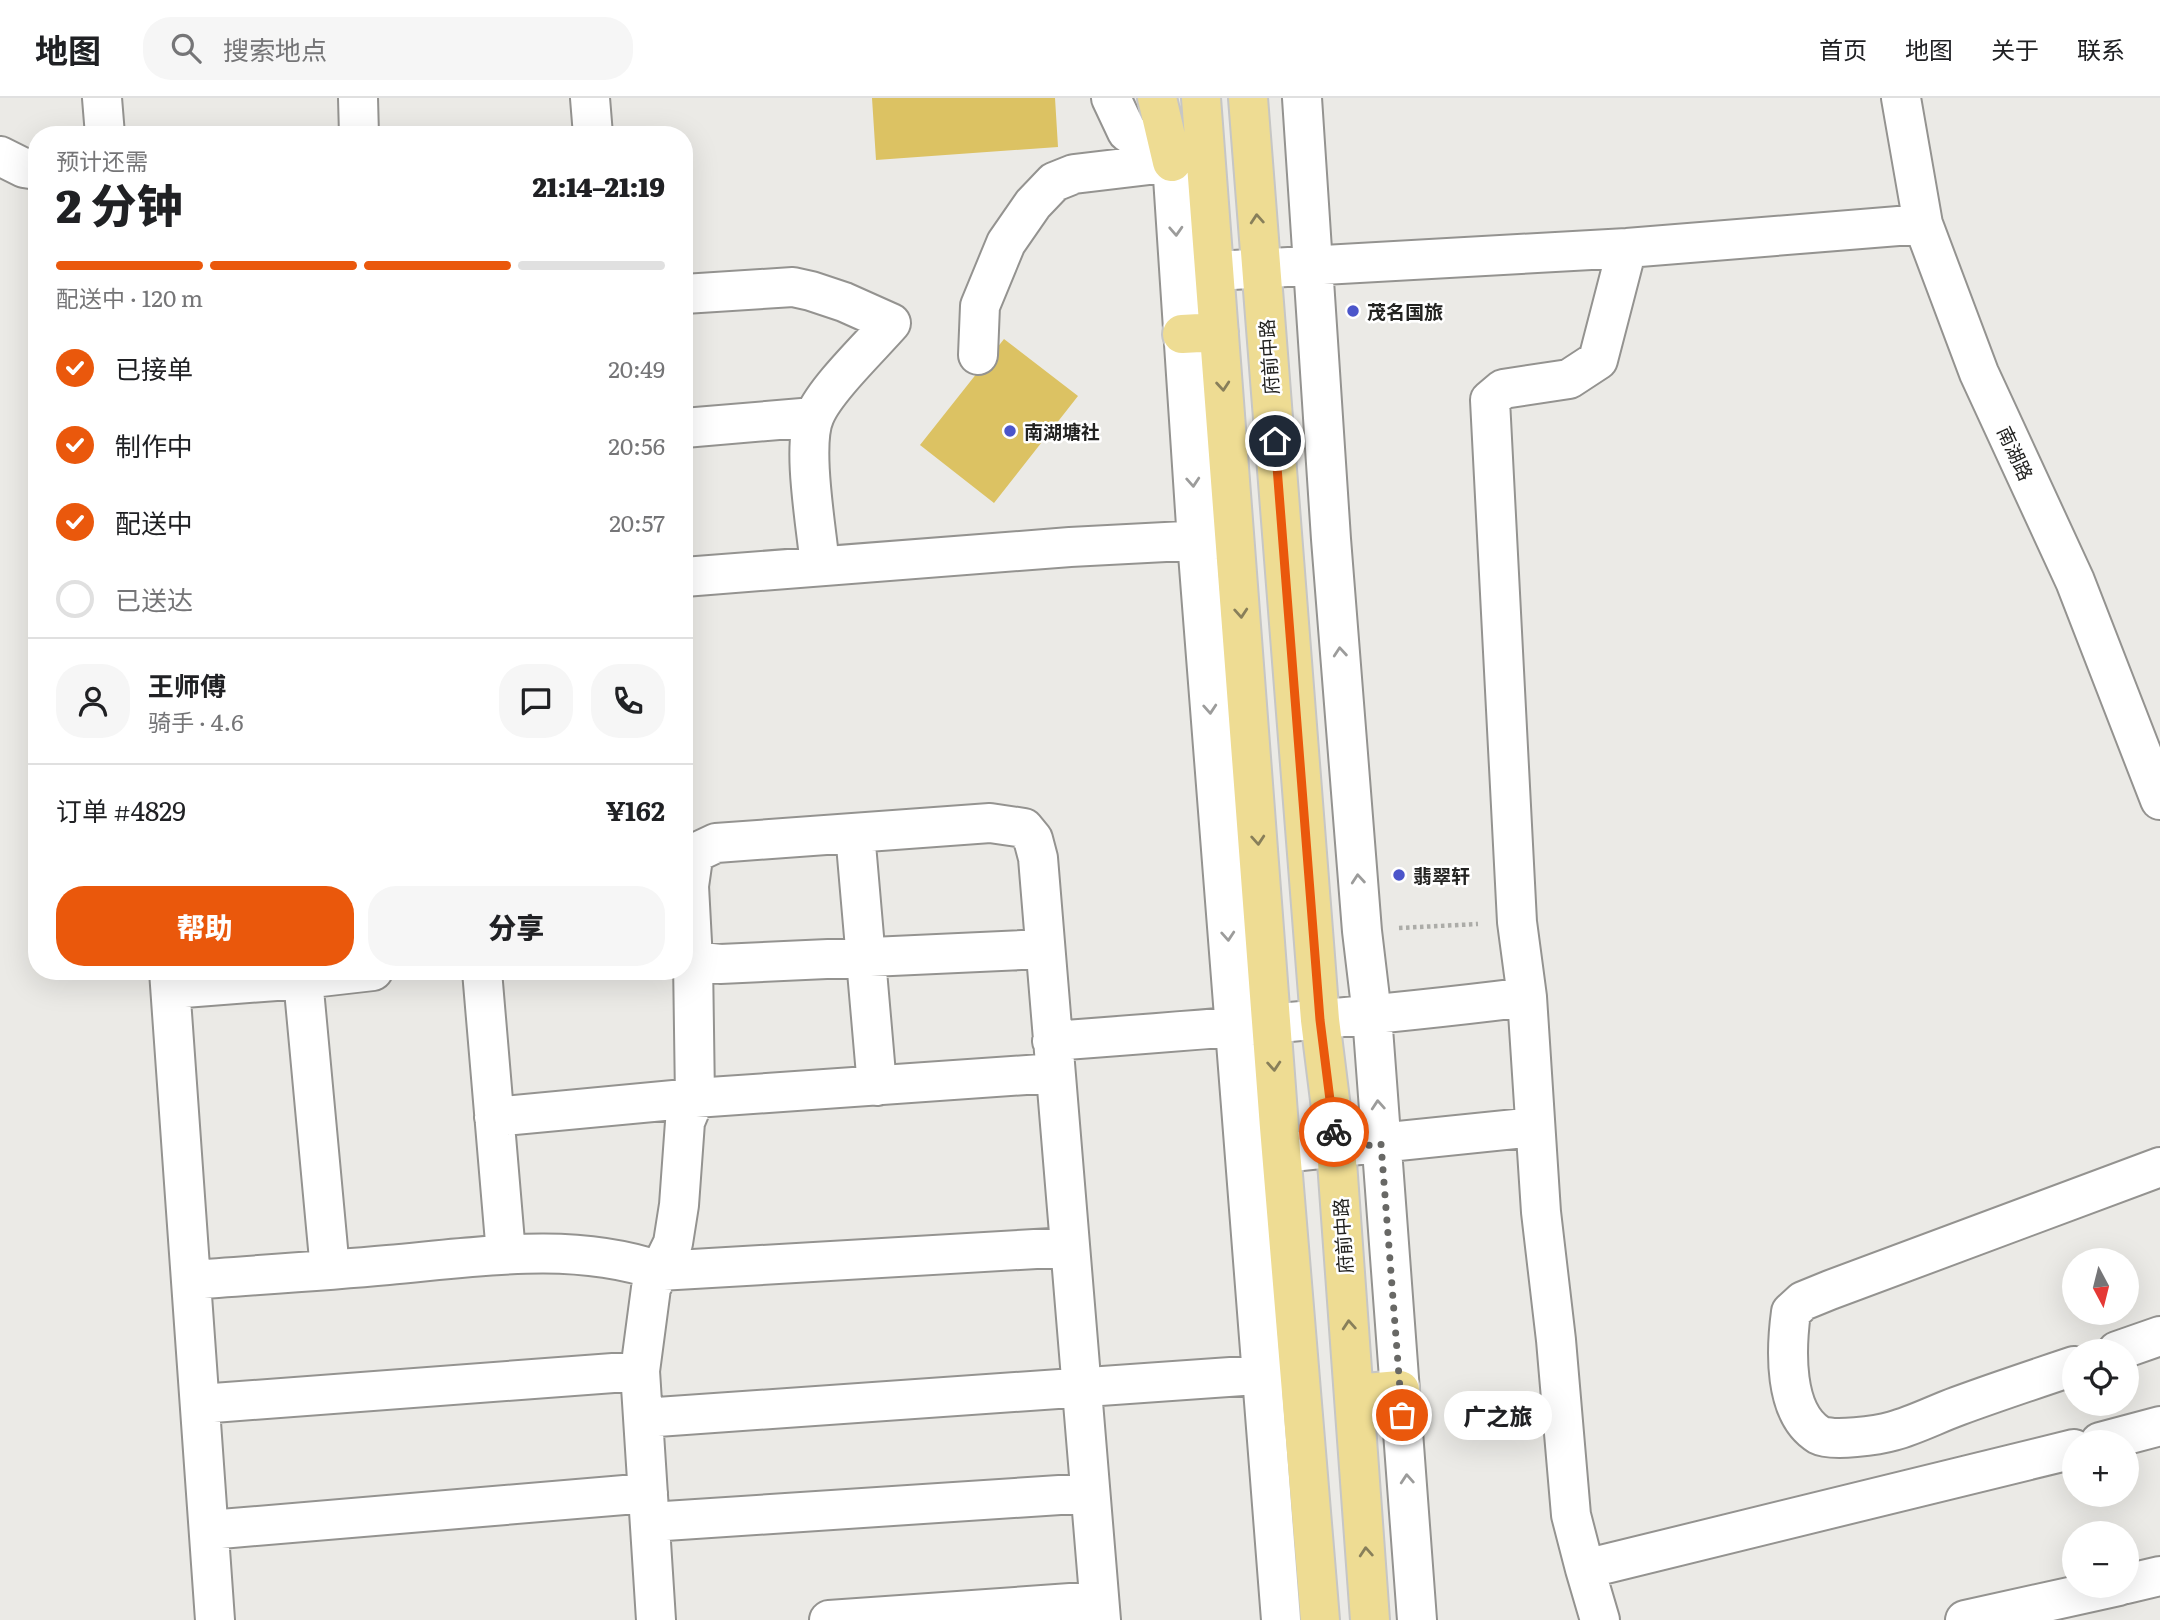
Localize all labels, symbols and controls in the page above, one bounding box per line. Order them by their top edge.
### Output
search box [143,17,633,80]
text: 地图 [35,24,101,73]
icon: search [167,29,205,67]
text: 搜索地点 [223,29,327,68]
text: 首页 [1819,31,1867,66]
text: 地图 [1905,31,1953,66]
text: 关于 [1991,31,2039,66]
text: 联系 [2077,31,2125,66]
text: 预计还需 [56,143,148,177]
text: 21:14–21:19 [532,166,665,205]
text: 2 分钟 [56,169,183,237]
one-way arrow [1250,214,1265,225]
one-way arrow [1168,225,1183,236]
text: 配送中 · 120 m [56,280,203,314]
place label: 茂名国旅 [1367,297,1443,325]
marker: 茂名国旅 [1345,303,1361,319]
street label: 府前中路 [1251,318,1285,396]
text: 已接单 [115,348,193,387]
icon: check [56,349,94,387]
text: 20:49 [608,351,665,385]
one-way arrow [1215,381,1230,392]
pin [1245,411,1305,471]
place label: 南湖塘社 [1024,417,1100,445]
street label: 南湖路 [1991,421,2041,485]
icon: home [1256,422,1294,460]
marker: 南湖塘社 [1002,423,1018,439]
text: 制作中 [115,425,193,464]
icon: check [56,426,94,464]
text: 20:56 [608,428,665,462]
one-way arrow [1185,477,1200,488]
text: 配送中 [115,502,193,541]
icon: check [56,503,94,541]
text: 20:57 [609,505,665,539]
text: 已送达 [115,579,193,618]
one-way arrow [1233,607,1248,618]
one-way arrow [1333,646,1348,657]
button: person [56,664,130,738]
button: chat [499,664,573,738]
button: phone [591,664,665,738]
text: 王师傅 [148,665,226,704]
text: 骑手 · 4.6 [148,704,244,738]
one-way arrow [1202,704,1217,715]
text: 订单 #4829 [56,790,186,829]
text: ¥162 [606,790,665,829]
one-way arrow [1250,834,1265,845]
place label: 翡翠轩 [1413,861,1470,889]
marker: 翡翠轩 [1391,867,1407,883]
one-way arrow [1351,873,1366,884]
button: 帮助 [56,886,354,966]
button: 分享 [368,886,665,966]
one-way arrow [1220,930,1235,941]
one-way arrow [1267,1061,1282,1072]
courier [1299,1097,1369,1167]
one-way arrow [1371,1099,1386,1110]
icon: bike [1315,1113,1353,1151]
street label: 府前中路 [1325,1197,1359,1275]
north arrow [2062,1248,2138,1325]
map controls [2062,1248,2139,1598]
one-way arrow [1342,1319,1357,1330]
button: locate [2062,1339,2139,1416]
pin [1372,1385,1432,1445]
callout: 广之旅 [1444,1390,1552,1440]
icon: bag [1383,1396,1421,1434]
text: 广之旅 [1464,1398,1533,1432]
button: + [2062,1430,2139,1507]
one-way arrow [1400,1473,1415,1484]
button: − [2062,1521,2139,1598]
one-way arrow [1359,1546,1374,1557]

